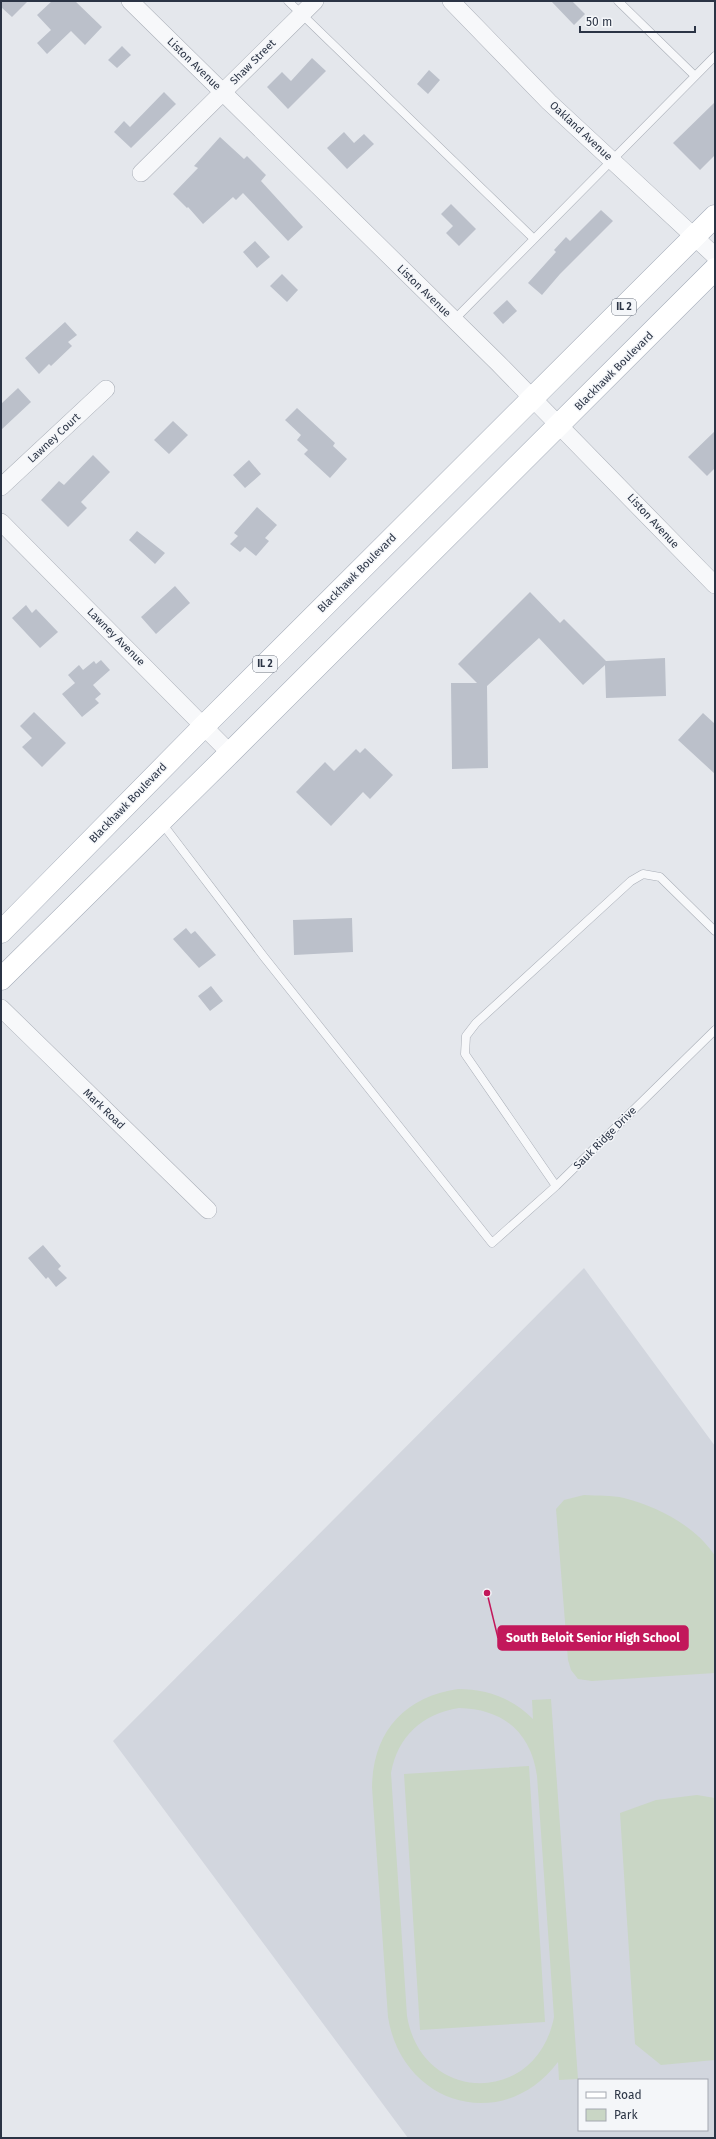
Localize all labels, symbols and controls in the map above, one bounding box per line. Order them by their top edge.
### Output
scale bar [580,8,695,34]
text: 50 m [586,15,612,29]
street label: Liston Avenue [164,35,224,93]
street label: Shaw Street [228,37,278,87]
street label: Oakland Avenue [547,99,615,163]
street label: Liston Avenue [394,262,454,320]
road number: IL 2 [612,299,636,315]
street label: Blackhawk Boulevard [572,329,656,413]
street label: Lawney Court [25,410,83,466]
street label: Liston Avenue [624,491,682,551]
street label: Blackhawk Boulevard [315,531,399,615]
street label: Lawney Avenue [84,605,148,669]
road number: IL 2 [253,656,277,672]
street label: Blackhawk Boulevard [87,760,169,846]
street label: Mark Road [81,1086,127,1132]
street label: Sauk Ridge Drive [571,1104,639,1172]
callout: South Beloit Senior High School [498,1626,688,1650]
text: South Beloit Senior High School [506,1631,680,1645]
legend [578,2079,708,2131]
text: Road [614,2088,642,2102]
text: Park [614,2108,638,2122]

